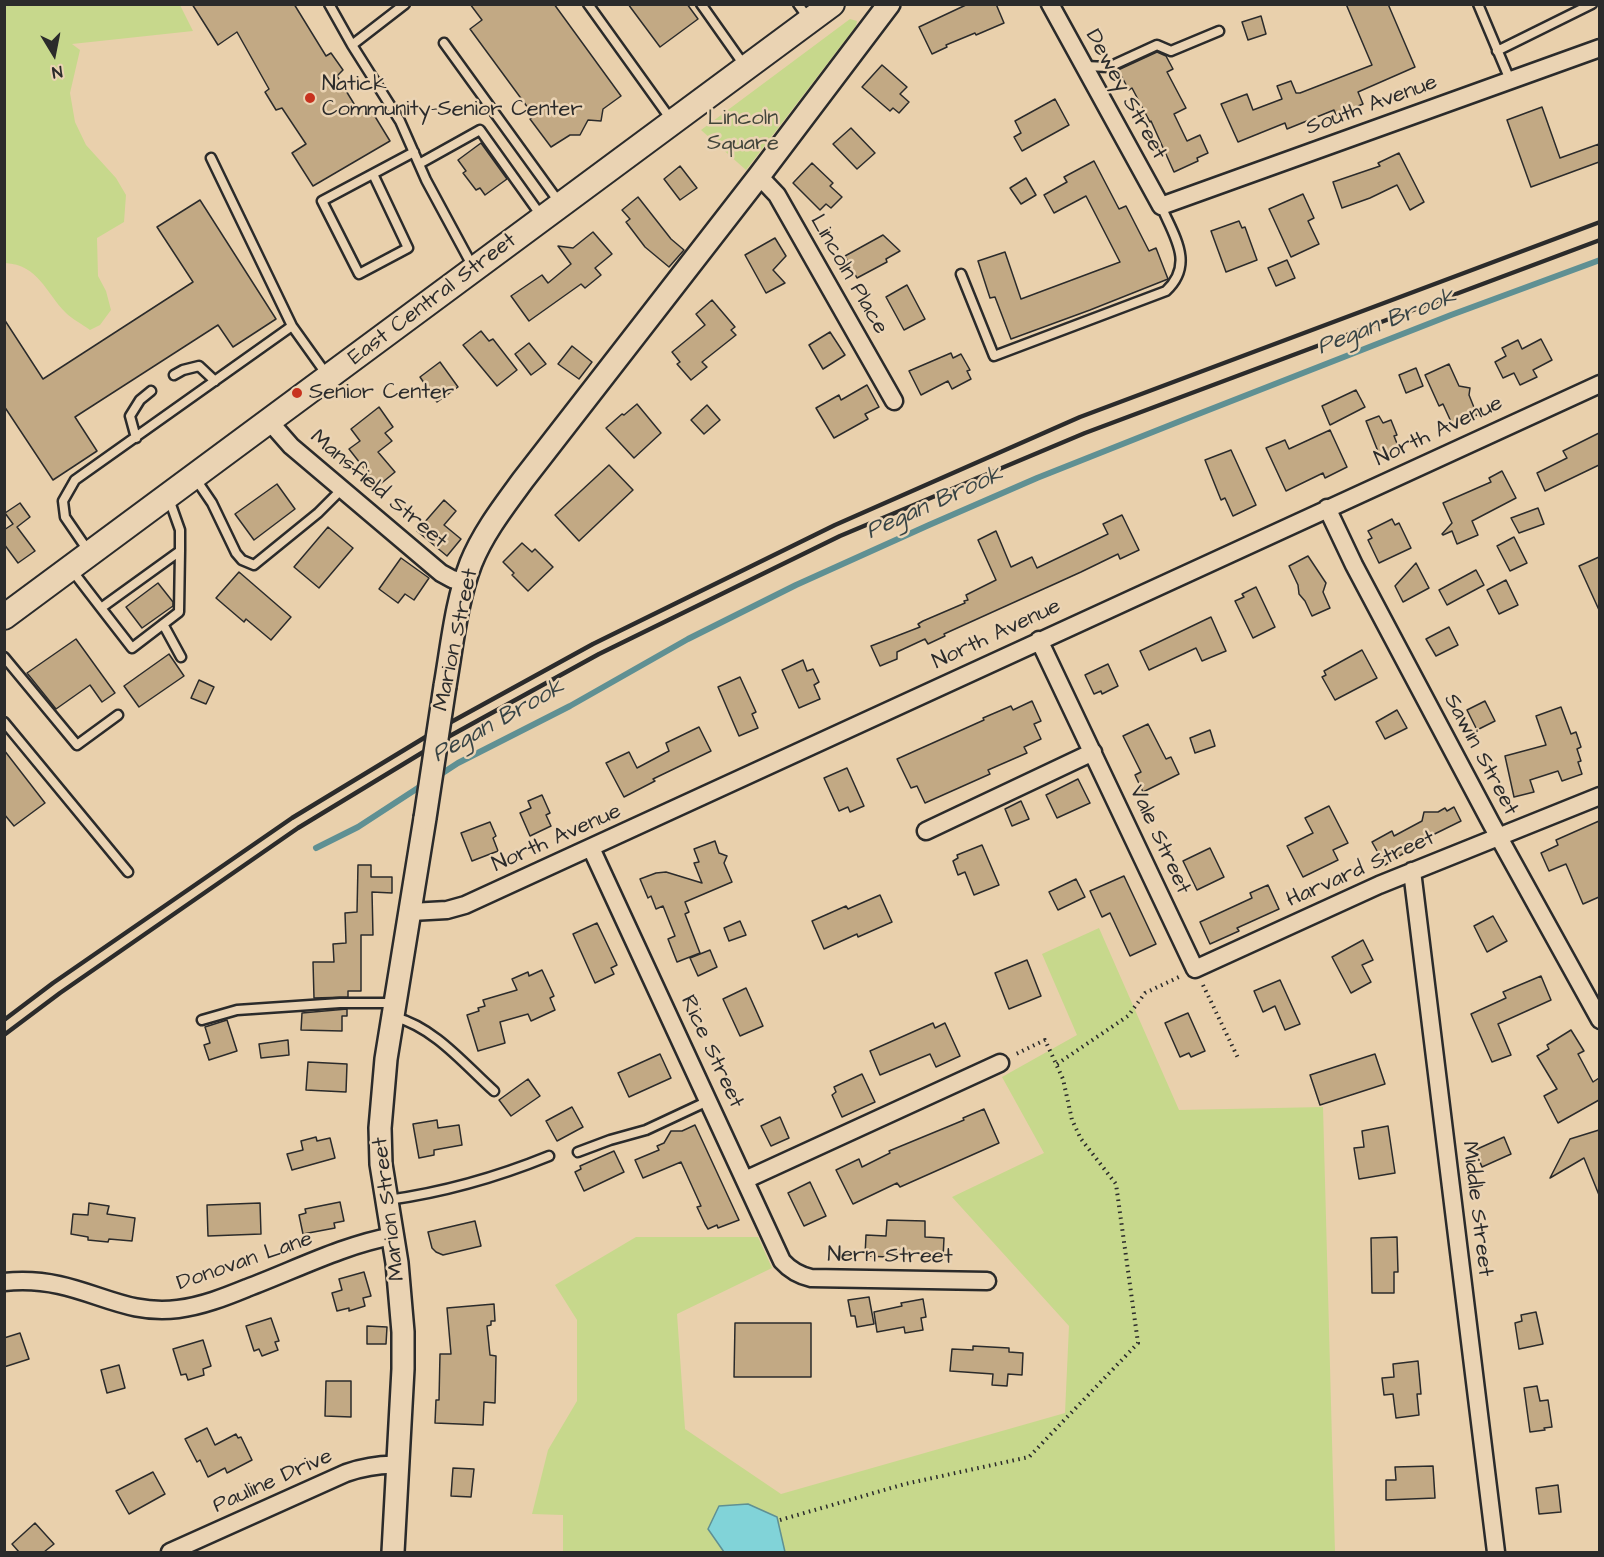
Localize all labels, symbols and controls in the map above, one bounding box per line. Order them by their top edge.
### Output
north arrow [24,24,84,84]
street label: Dewey Street [1078,25,1172,165]
text: N [50,60,64,83]
street label: South Avenue [1303,70,1441,142]
place label: Natick Community-Senior Center [322,72,583,124]
marker: Natick Community-Senior Center [303,91,317,105]
park label: Lincoln Square [707,106,779,158]
street label: Lincoln Place [803,211,893,339]
street label: East Central Street [344,228,522,372]
water label: Pegan Brook [1313,283,1461,363]
place label: Senior Center [309,380,454,406]
marker: Senior Center [290,386,304,400]
street label: North Avenue [1371,391,1507,473]
street label: Mansfield Street [304,425,452,555]
water label: Pegan Brook [862,461,1008,547]
street label: Marion Street [429,566,485,714]
street label: North Avenue [929,594,1065,676]
water label: Pegan Brook [428,674,570,770]
street label: Sawin Street [1437,690,1523,820]
street label: Vale Street [1122,781,1196,899]
street label: North Avenue [488,799,626,879]
street label: Harvard Street [1283,826,1439,914]
street label: Rice Street [673,991,749,1113]
street label: Marion Street [368,1135,412,1283]
street label: Middle Street [1455,1140,1497,1278]
street label: Donovan Lane [174,1226,316,1298]
street label: Nern Street [827,1243,953,1271]
street label: Pauline Drive [209,1444,337,1520]

